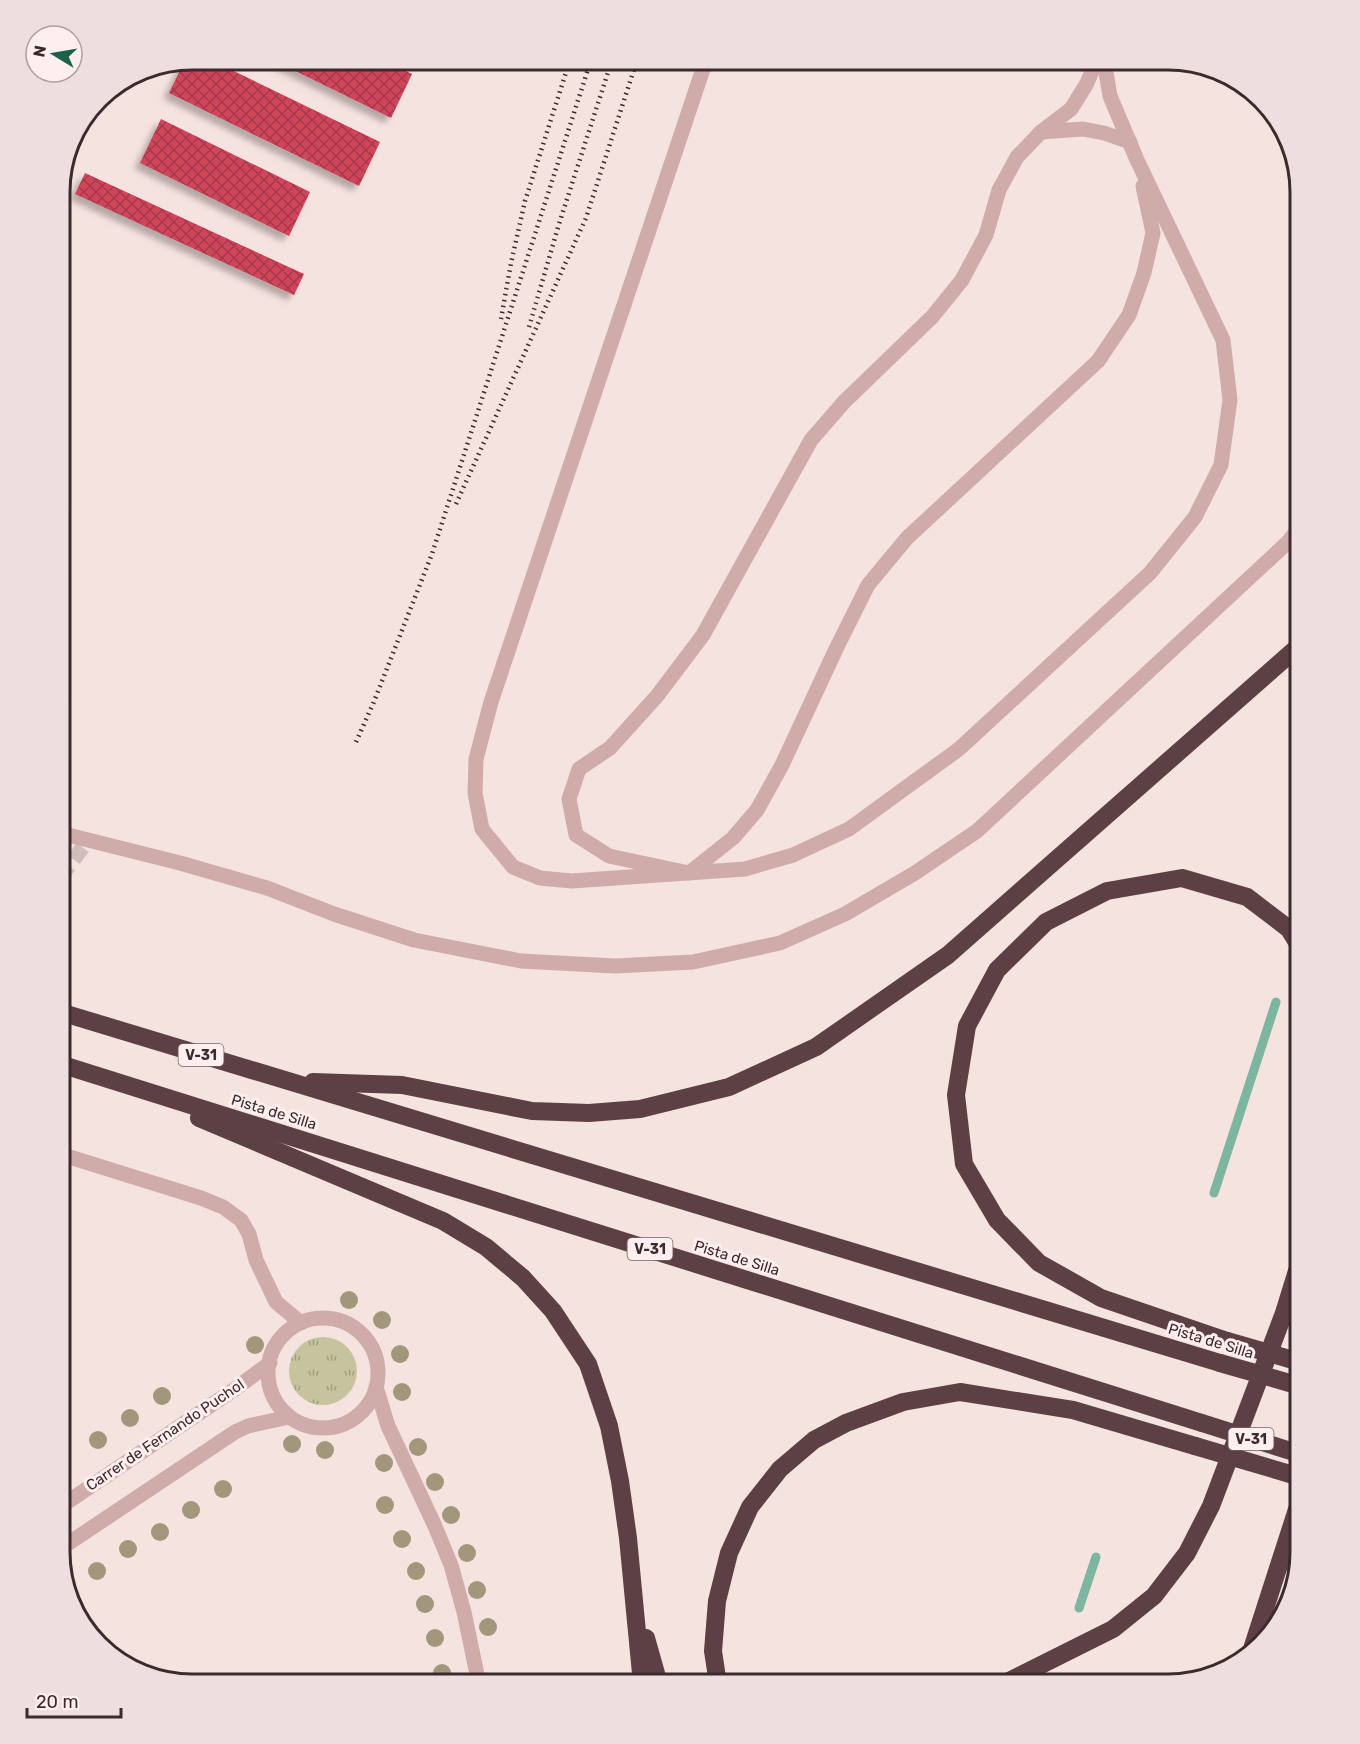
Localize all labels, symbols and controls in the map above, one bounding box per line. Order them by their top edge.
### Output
north arrow [24,24,84,84]
text: N [29,44,50,59]
road number: V-31 [178,1044,224,1066]
street label: Pista de Silla [229,1090,319,1134]
street label: Pista de Silla [692,1236,782,1280]
road number: V-31 [628,1238,672,1260]
street label: Pista de Silla [1166,1319,1256,1363]
street label: Carrer de Fernando Puchol [83,1375,247,1495]
road number: V-31 [1228,1428,1274,1450]
scale bar [27,1681,122,1719]
text: 20 m [36,1691,78,1713]

